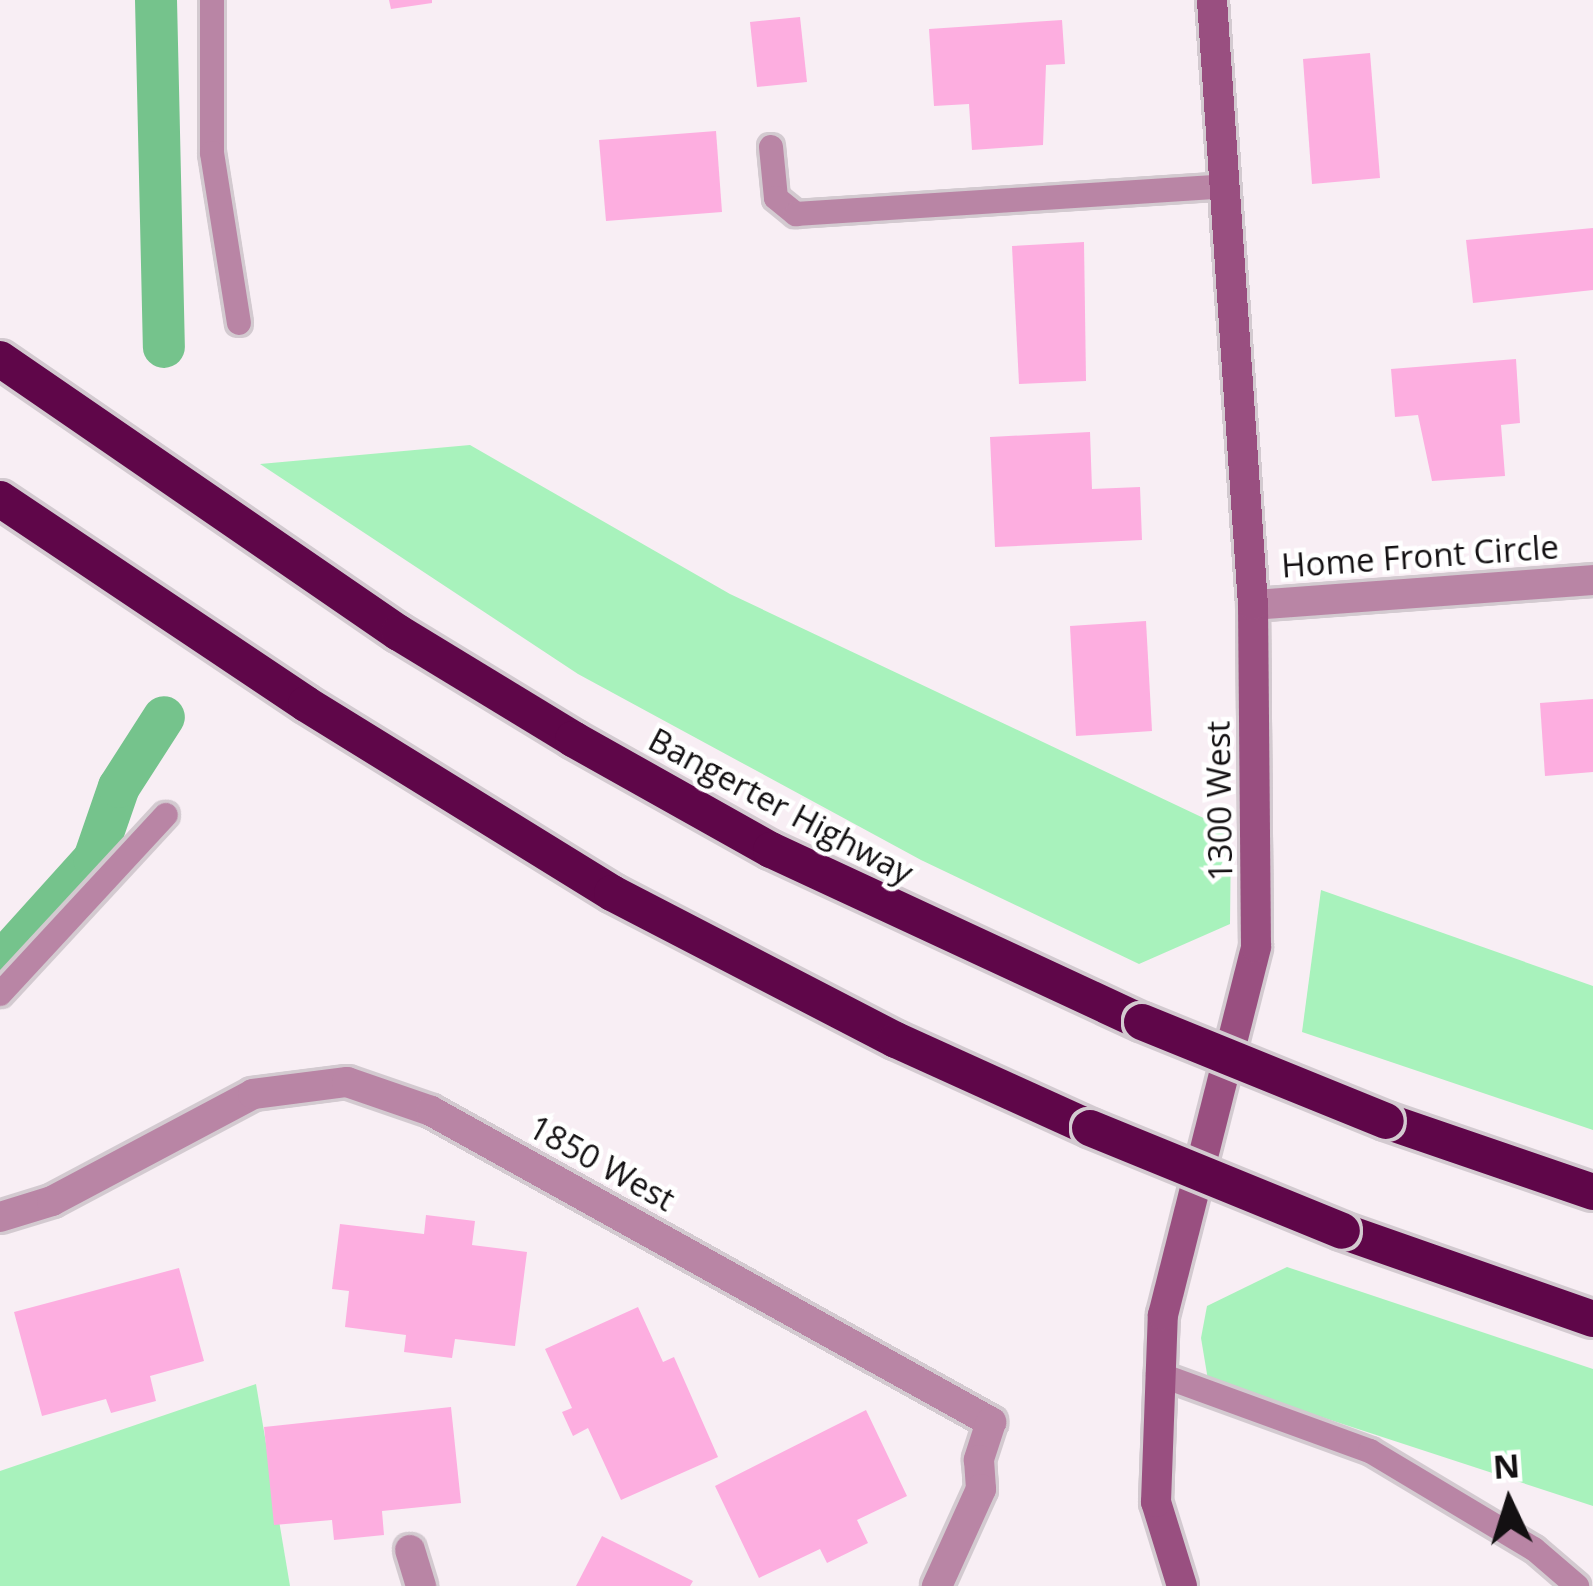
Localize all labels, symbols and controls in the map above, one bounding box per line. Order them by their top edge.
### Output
street label: Home Front Circle [1280,527,1560,585]
street label: Bangerter Highway [642,720,920,892]
street label: 1300 West [1198,720,1240,882]
street label: 1850 West [522,1107,682,1219]
north arrow [1449,1442,1569,1562]
text: N [1491,1442,1521,1489]

